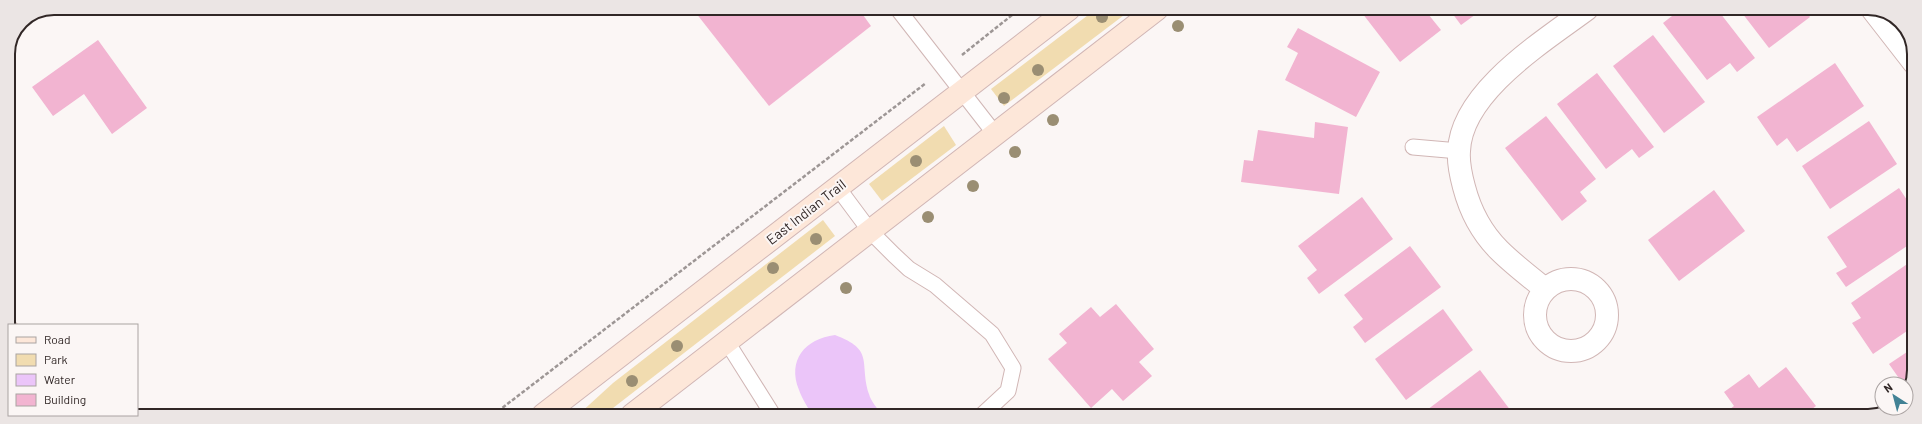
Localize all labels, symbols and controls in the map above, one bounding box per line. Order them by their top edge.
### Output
street label: East Indian Trail [763,175,849,248]
legend [8,324,138,416]
text: Road [44,332,71,346]
text: Park [44,352,68,366]
text: Water [44,372,76,386]
north arrow [1874,376,1914,416]
text: N [1881,380,1895,395]
text: Building [44,392,86,406]

